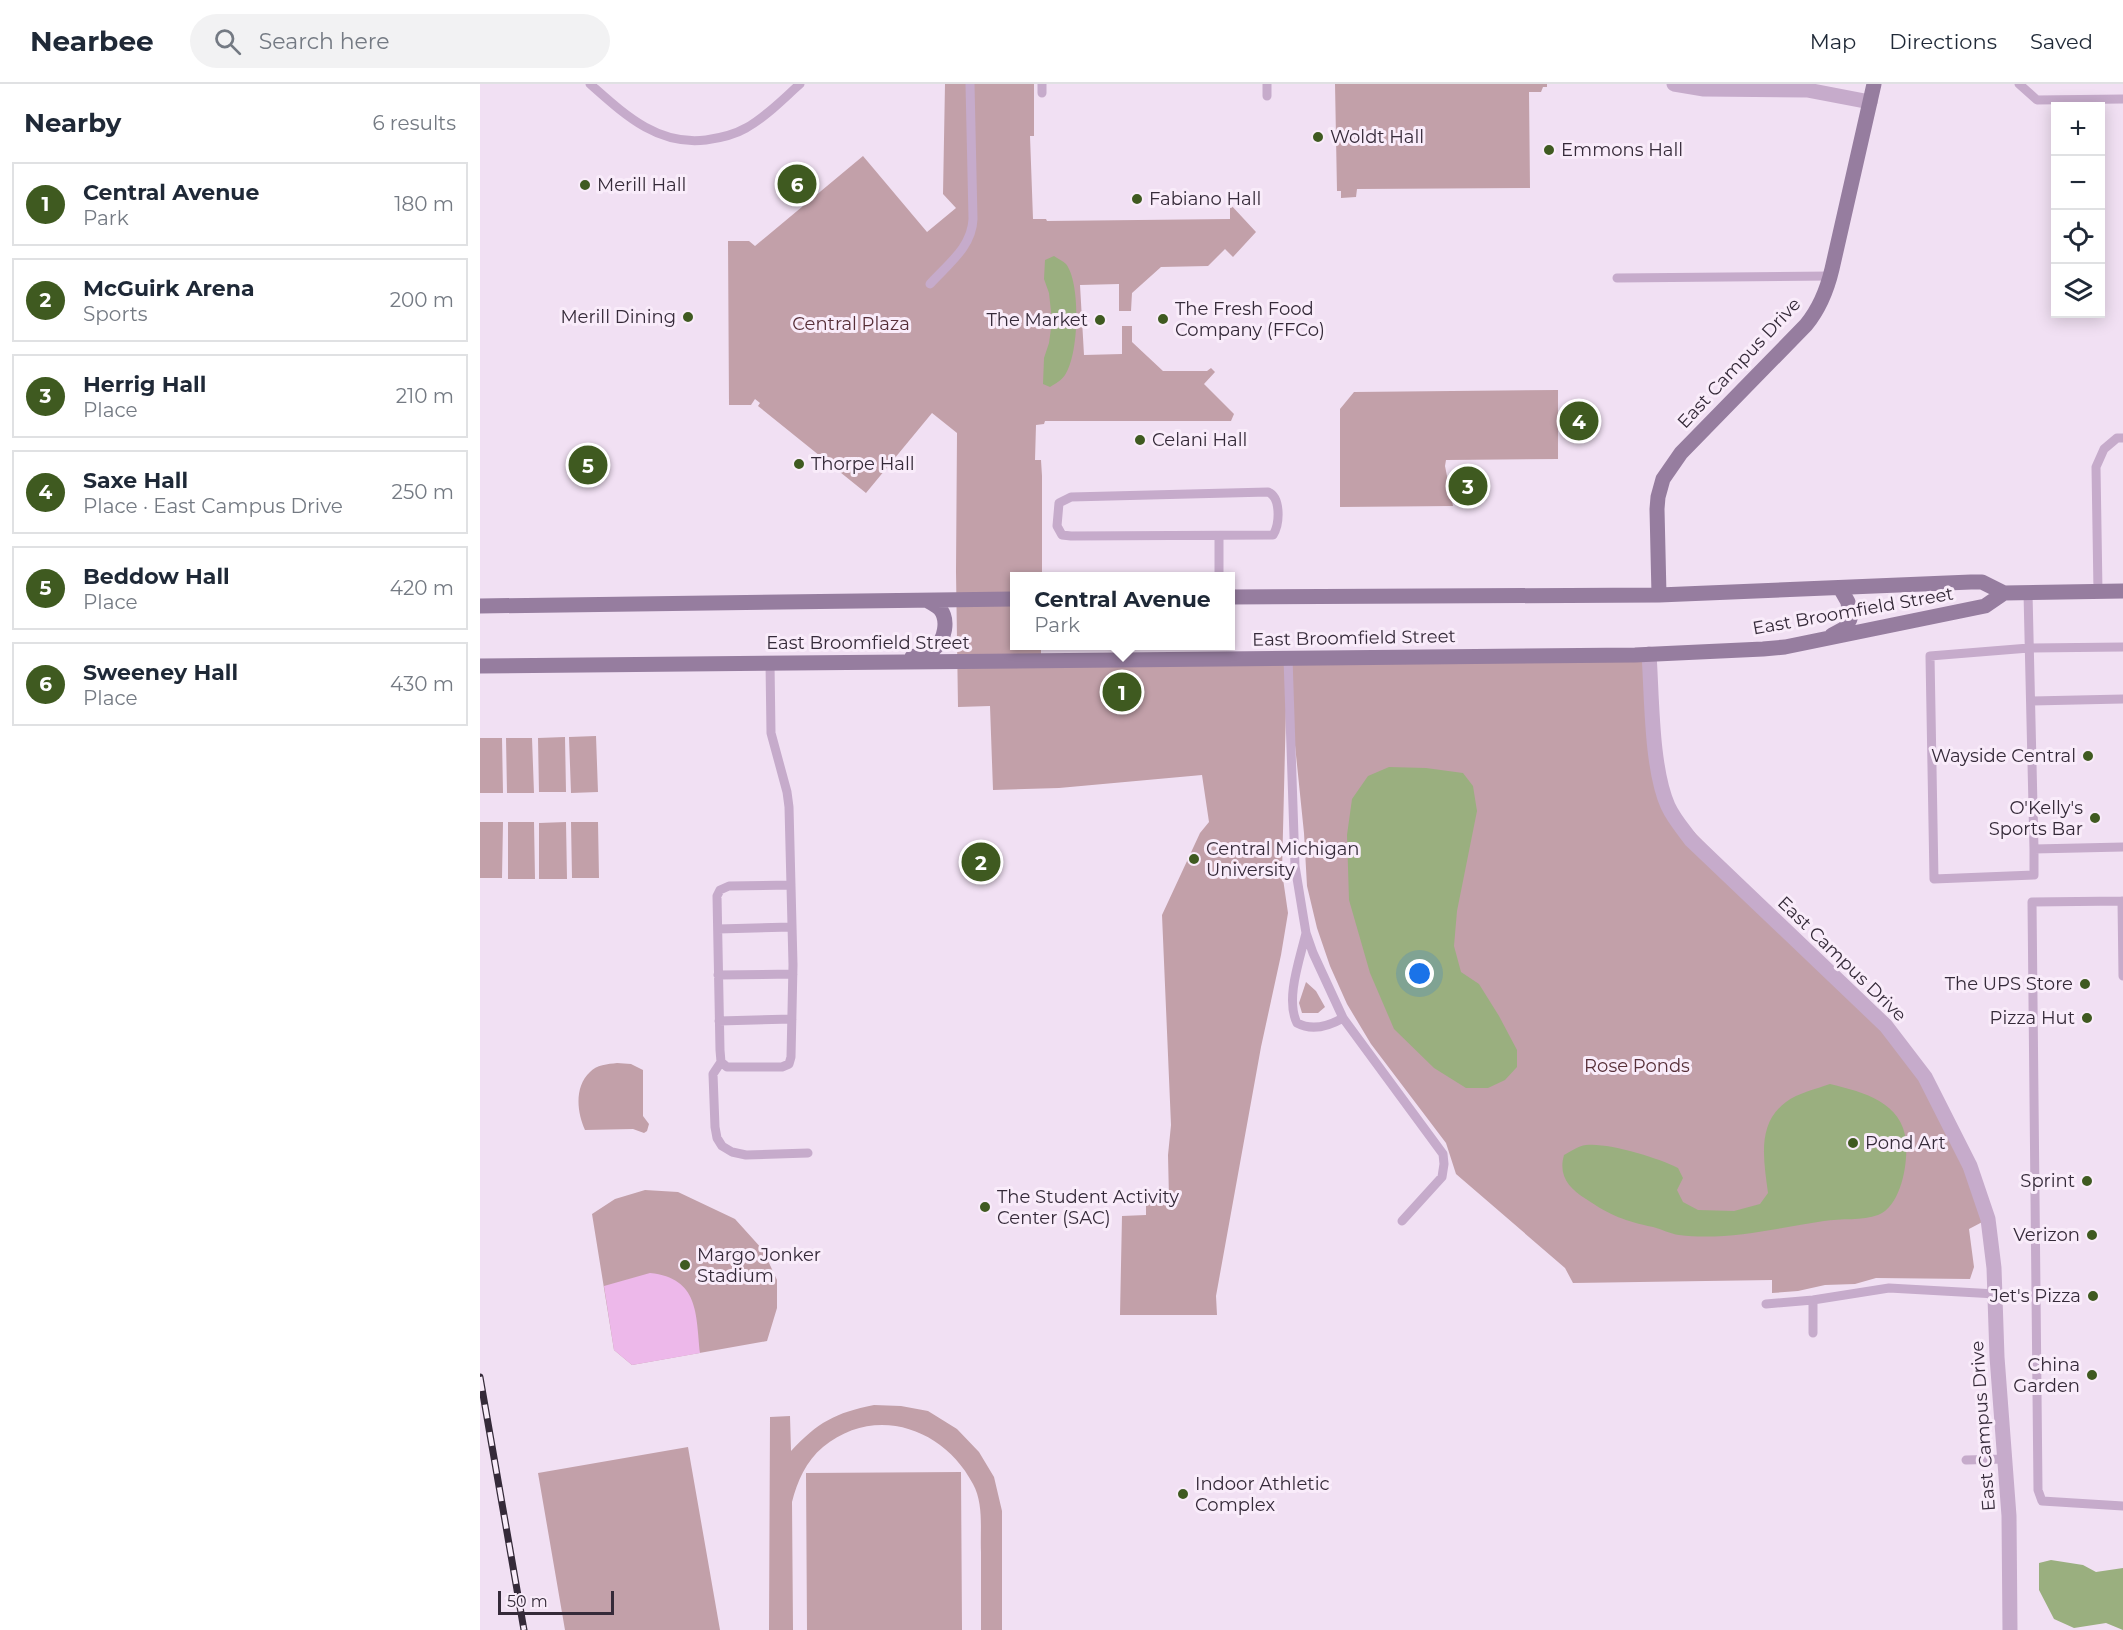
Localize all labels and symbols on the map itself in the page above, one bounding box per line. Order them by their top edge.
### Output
place label: Woldt Hall [1330,126,1424,148]
marker: Woldt Hall [1311,130,1325,144]
place label: Emmons Hall [1561,139,1683,161]
marker: Emmons Hall [1542,143,1556,157]
pin: 6 [778,162,816,206]
place label: Merill Hall [597,174,686,196]
marker: Merill Hall [578,178,592,192]
place label: Fabiano Hall [1149,188,1261,210]
marker: Fabiano Hall [1130,192,1144,206]
street label: East Campus Drive [1673,293,1805,433]
place label: The Fresh Food Company (FFCo) [1175,298,1325,341]
place label: Merill Dining [560,306,676,328]
place label: The Market [986,309,1088,331]
marker: Merill Dining [681,310,695,324]
marker: The Fresh Food Company (FFCo) [1156,312,1170,326]
park label: Central Plaza [792,313,910,335]
marker: The Market [1093,313,1107,327]
pin: 4 [1560,398,1598,444]
place label: Celani Hall [1152,429,1247,451]
marker: Celani Hall [1133,433,1147,447]
pin: 5 [568,442,608,488]
place label: Thorpe Hall [811,453,915,475]
marker: Thorpe Hall [792,457,806,471]
pin: 3 [1448,464,1488,508]
street label: East Broomfield Street [1751,582,1955,640]
street label: East Broomfield Street [1252,625,1456,651]
street label: East Broomfield Street [766,632,970,654]
pin: 1 [1102,670,1142,714]
place label: Wayside Central [1931,745,2076,767]
marker: Wayside Central [2081,749,2095,763]
place label: O'Kelly's Sports Bar [1989,797,2083,840]
marker: O'Kelly's Sports Bar [2088,811,2102,825]
place label: Central Michigan University [1206,838,1360,881]
pin: 2 [962,840,1000,884]
marker: Central Michigan University [1187,852,1201,866]
street label: East Campus Drive [1773,892,1911,1026]
your location [1405,959,1434,988]
place label: The UPS Store [1945,973,2073,995]
marker: The UPS Store [2078,977,2092,991]
place label: Pizza Hut [1989,1007,2075,1029]
marker: Pizza Hut [2080,1011,2094,1025]
park label: Rose Ponds [1584,1055,1690,1077]
place label: Pond Art [1865,1132,1946,1154]
marker: Pond Art [1846,1136,1860,1150]
place label: Sprint [2020,1170,2075,1192]
marker: Sprint [2080,1174,2094,1188]
place label: The Student Activity Center (SAC) [997,1186,1179,1229]
marker: The Student Activity Center (SAC) [978,1200,992,1214]
place label: Verizon [2013,1224,2080,1246]
marker: Verizon [2085,1228,2099,1242]
place label: Margo Jonker Stadium [697,1244,821,1287]
marker: Margo Jonker Stadium [678,1258,692,1272]
place label: Jet's Pizza [1989,1285,2081,1307]
marker: Jet's Pizza [2086,1289,2100,1303]
street label: East Campus Drive [1966,1340,2000,1512]
place label: China Garden [2013,1354,2080,1397]
marker: China Garden [2085,1368,2099,1382]
place label: Indoor Athletic Complex [1195,1473,1330,1516]
marker: Indoor Athletic Complex [1176,1487,1190,1501]
scale bar [498,1588,614,1616]

